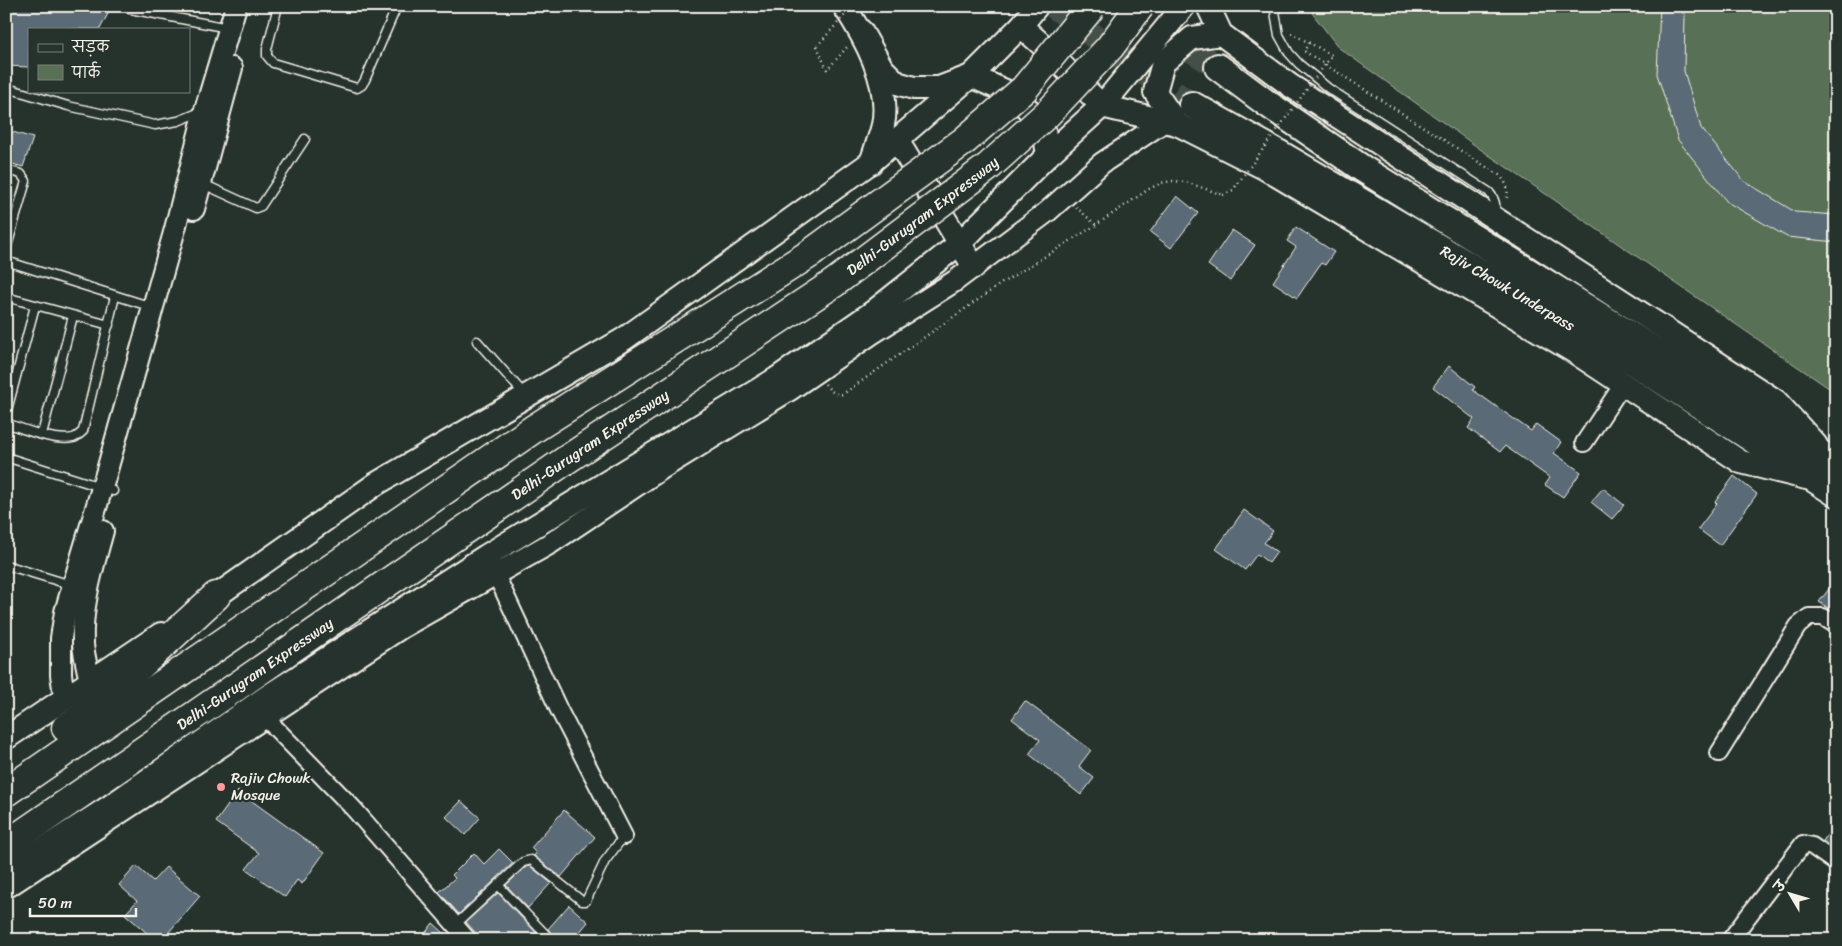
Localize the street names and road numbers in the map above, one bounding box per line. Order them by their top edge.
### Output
street label: Delhi-Gurugram Expressway [841,150,1005,282]
street label: Rajiv Chowk Underpass [1435,238,1580,338]
street label: Delhi-Gurugram Expressway [506,382,674,507]
street label: Delhi-Gurugram Expressway [171,611,339,737]

